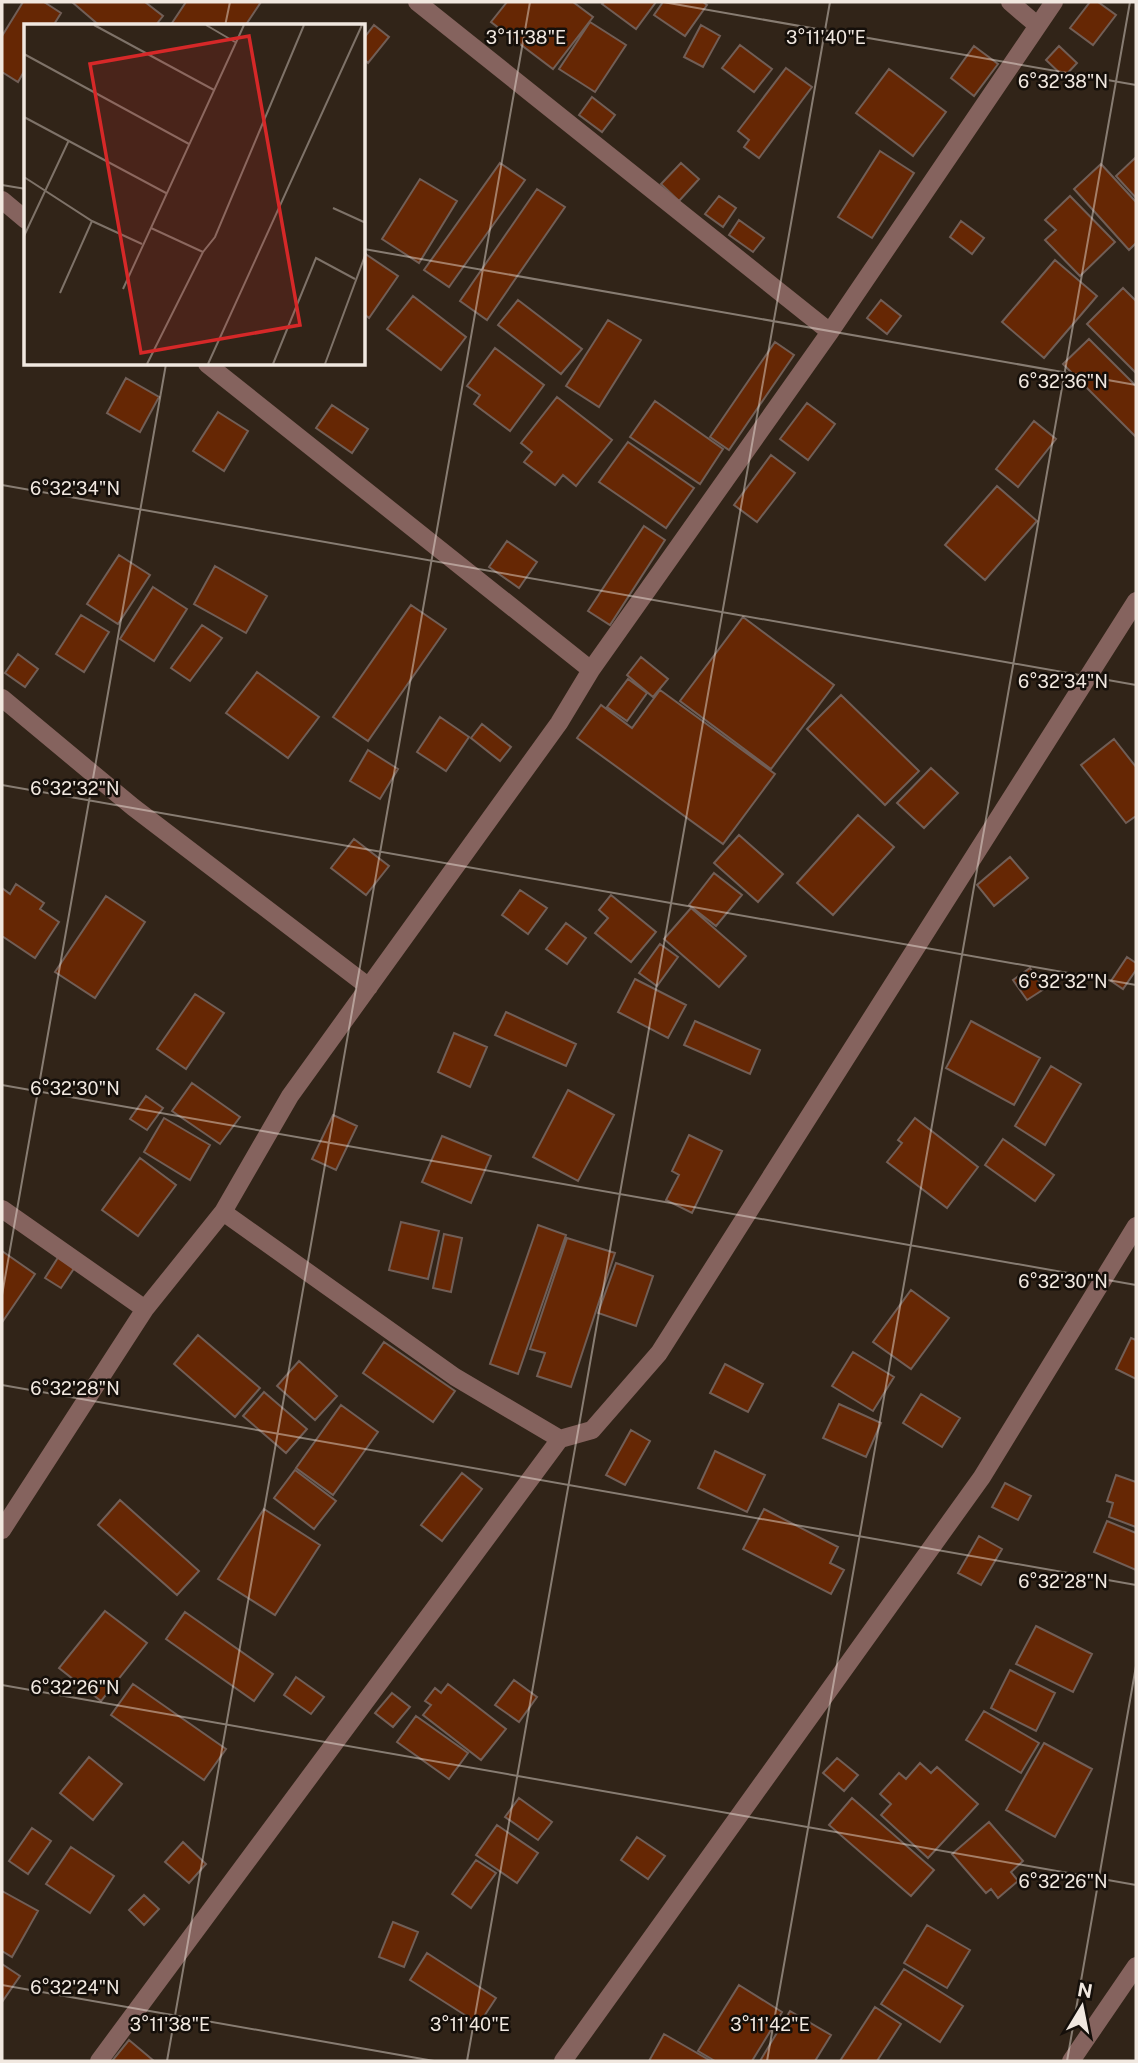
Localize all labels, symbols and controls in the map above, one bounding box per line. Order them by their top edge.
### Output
inset map [24,24,366,366]
text: 3°11'38"E [486,27,566,48]
text: 3°11'40"E [786,27,866,48]
text: 6°32'38"N [1018,71,1108,92]
text: 6°32'36"N [1018,371,1108,392]
text: 6°32'34"N [30,478,120,499]
text: 6°32'34"N [1018,671,1108,692]
text: 6°32'32"N [30,778,120,799]
text: 6°32'32"N [1018,971,1108,992]
text: 6°32'30"N [30,1078,120,1099]
text: 6°32'30"N [1018,1271,1108,1292]
text: 6°32'28"N [30,1378,120,1399]
text: 6°32'28"N [1018,1571,1108,1592]
text: 6°32'26"N [30,1677,120,1698]
text: 6°32'26"N [1018,1871,1108,1892]
north arrow [1047,1972,1117,2042]
text: 6°32'24"N [30,1977,120,1998]
text: N [1076,1978,1094,2002]
text: 3°11'38"E [130,2014,210,2035]
text: 3°11'40"E [430,2014,510,2035]
text: 3°11'42"E [730,2014,810,2035]

